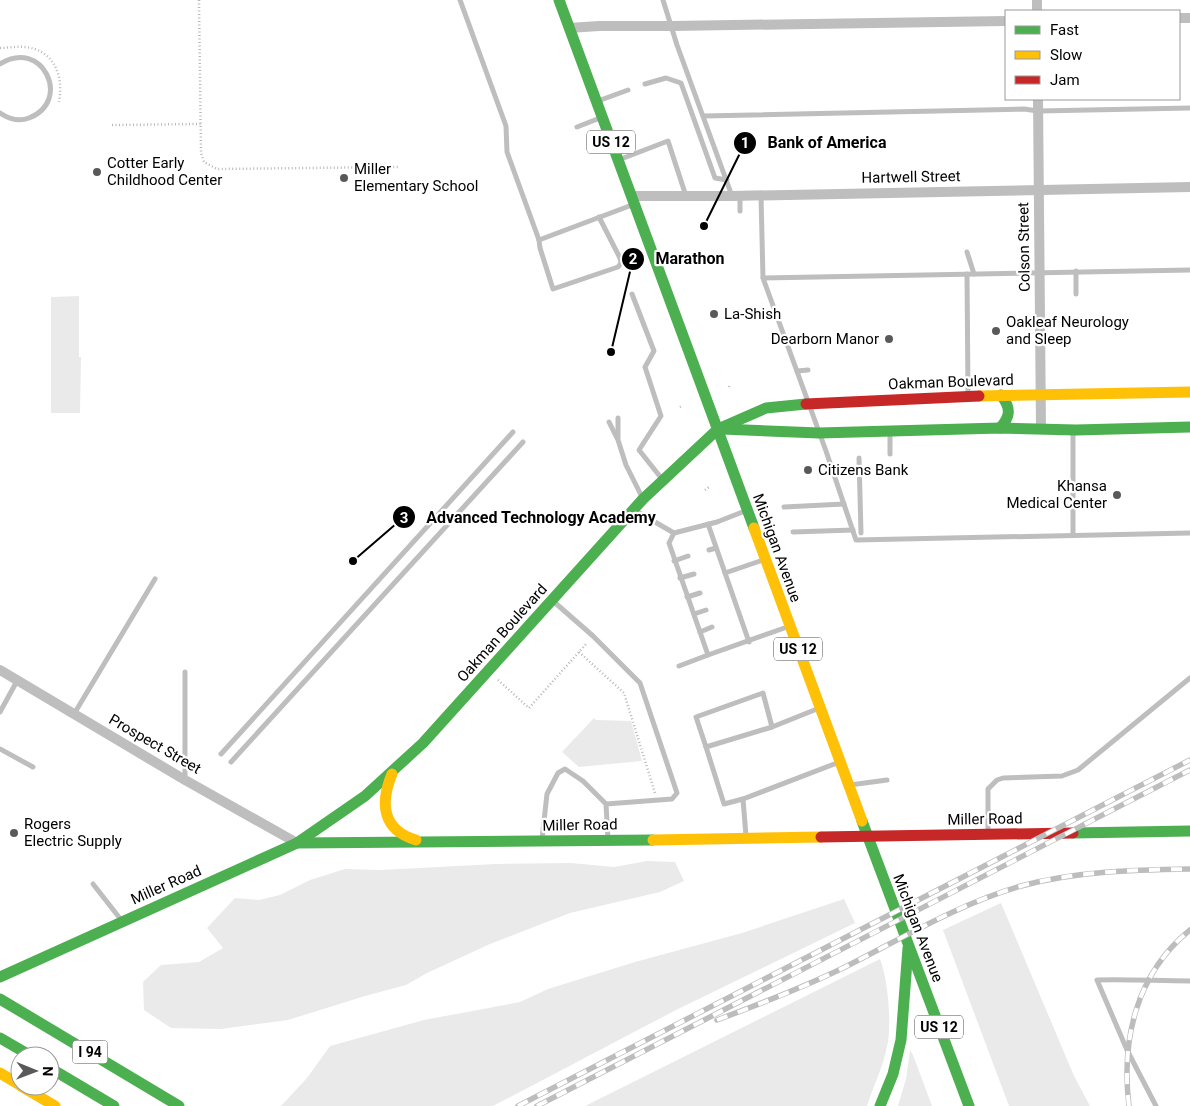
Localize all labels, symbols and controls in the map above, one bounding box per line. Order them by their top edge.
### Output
legend [1005,10,1180,100]
text: Fast [1050,21,1079,39]
text: Slow [1050,46,1082,64]
text: Jam [1050,71,1080,89]
callout: Bank of America [733,127,897,158]
road number: US 12 [587,130,635,154]
text: Bank of America [768,133,887,152]
text: 1 [741,134,749,152]
place label: Cotter Early Childhood Center [107,154,222,189]
place label: Miller Elementary School [354,160,478,195]
marker: Cotter Early Childhood Center [91,166,103,178]
street label: Hartwell Street [861,167,961,187]
marker: Miller Elementary School [338,172,350,184]
street label: Colson Street [1014,202,1034,292]
callout: Marathon [621,243,735,274]
text: Marathon [655,249,725,268]
text: 2 [629,250,638,268]
place label: La-Shish [724,305,781,323]
marker: La-Shish [708,308,720,320]
place label: Oakleaf Neurology and Sleep [1006,313,1129,348]
marker: Oakleaf Neurology and Sleep [990,325,1002,337]
place label: Dearborn Manor [771,330,879,348]
marker: Dearborn Manor [883,333,895,345]
street label: Oakman Boulevard [888,371,1014,393]
place label: Citizens Bank [818,461,909,479]
marker: Citizens Bank [802,464,814,476]
place label: Khansa Medical Center [1007,477,1107,512]
marker: Khansa Medical Center [1111,489,1123,501]
street label: Michigan Avenue [749,491,805,605]
callout: Advanced Technology Academy [391,502,666,533]
text: Advanced Technology Academy [426,508,657,527]
text: 3 [400,509,408,527]
street label: Oakman Boulevard [453,580,551,686]
road number: US 12 [774,638,822,661]
street label: Prospect Street [106,710,204,778]
street label: Miller Road [947,809,1023,829]
place label: Rogers Electric Supply [24,815,122,850]
street label: Miller Road [542,815,618,835]
marker: Rogers Electric Supply [8,827,20,839]
street label: Miller Road [128,861,204,909]
street label: Michigan Avenue [889,871,947,985]
road number: US 12 [915,1016,963,1038]
road number: I 94 [72,1040,108,1064]
north arrow [10,1046,60,1096]
text: N [40,1066,56,1076]

